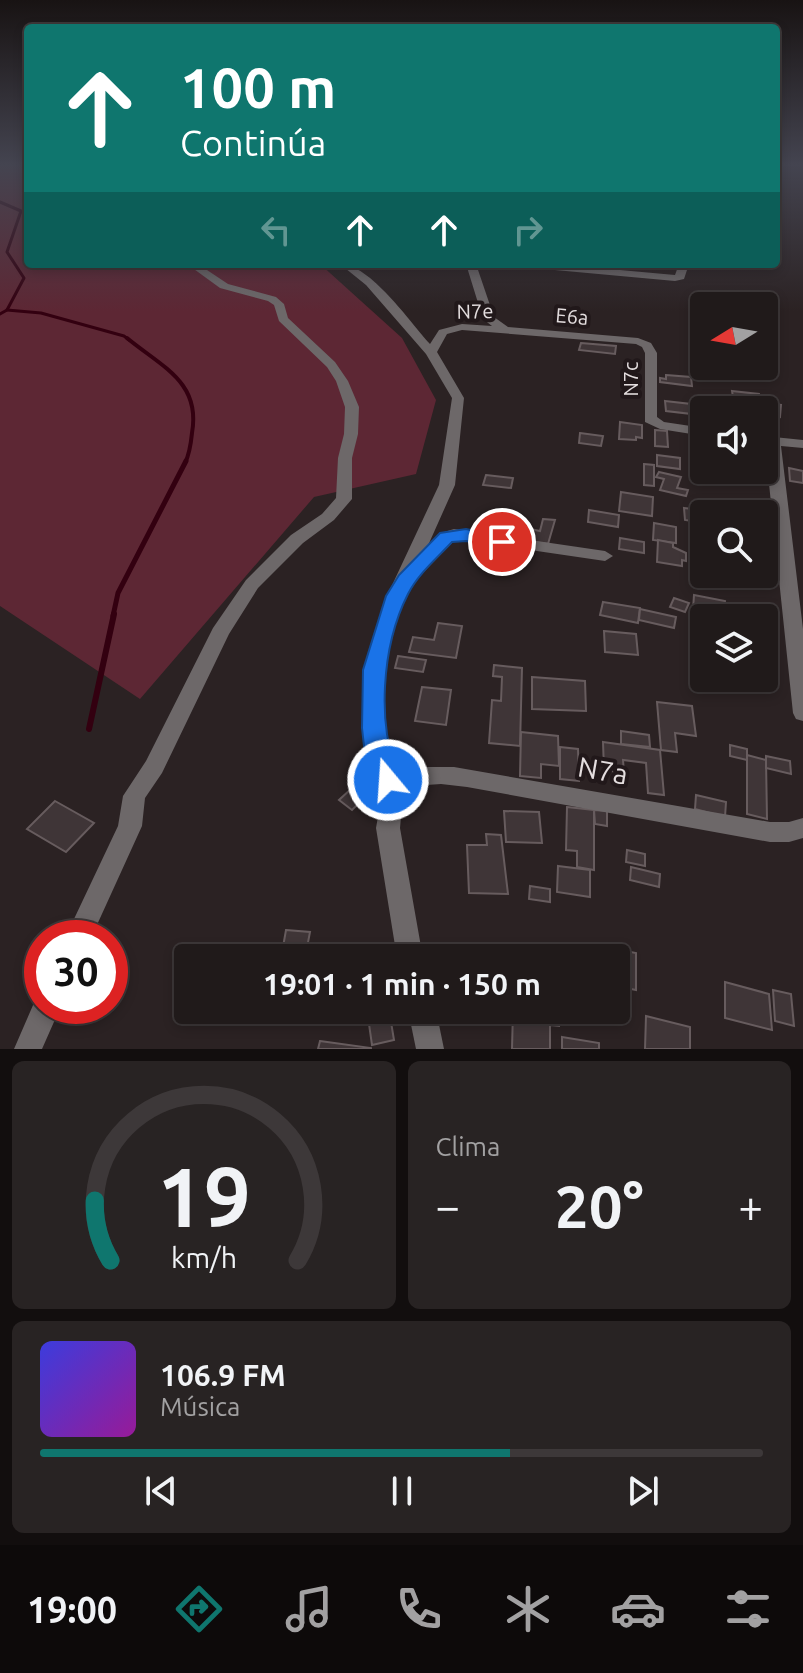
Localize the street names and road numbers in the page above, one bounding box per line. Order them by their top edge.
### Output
street label: N7e [456,299,494,323]
street label: E6a [555,303,589,329]
street label: N7c [619,362,642,396]
street label: N7a [576,750,630,790]

